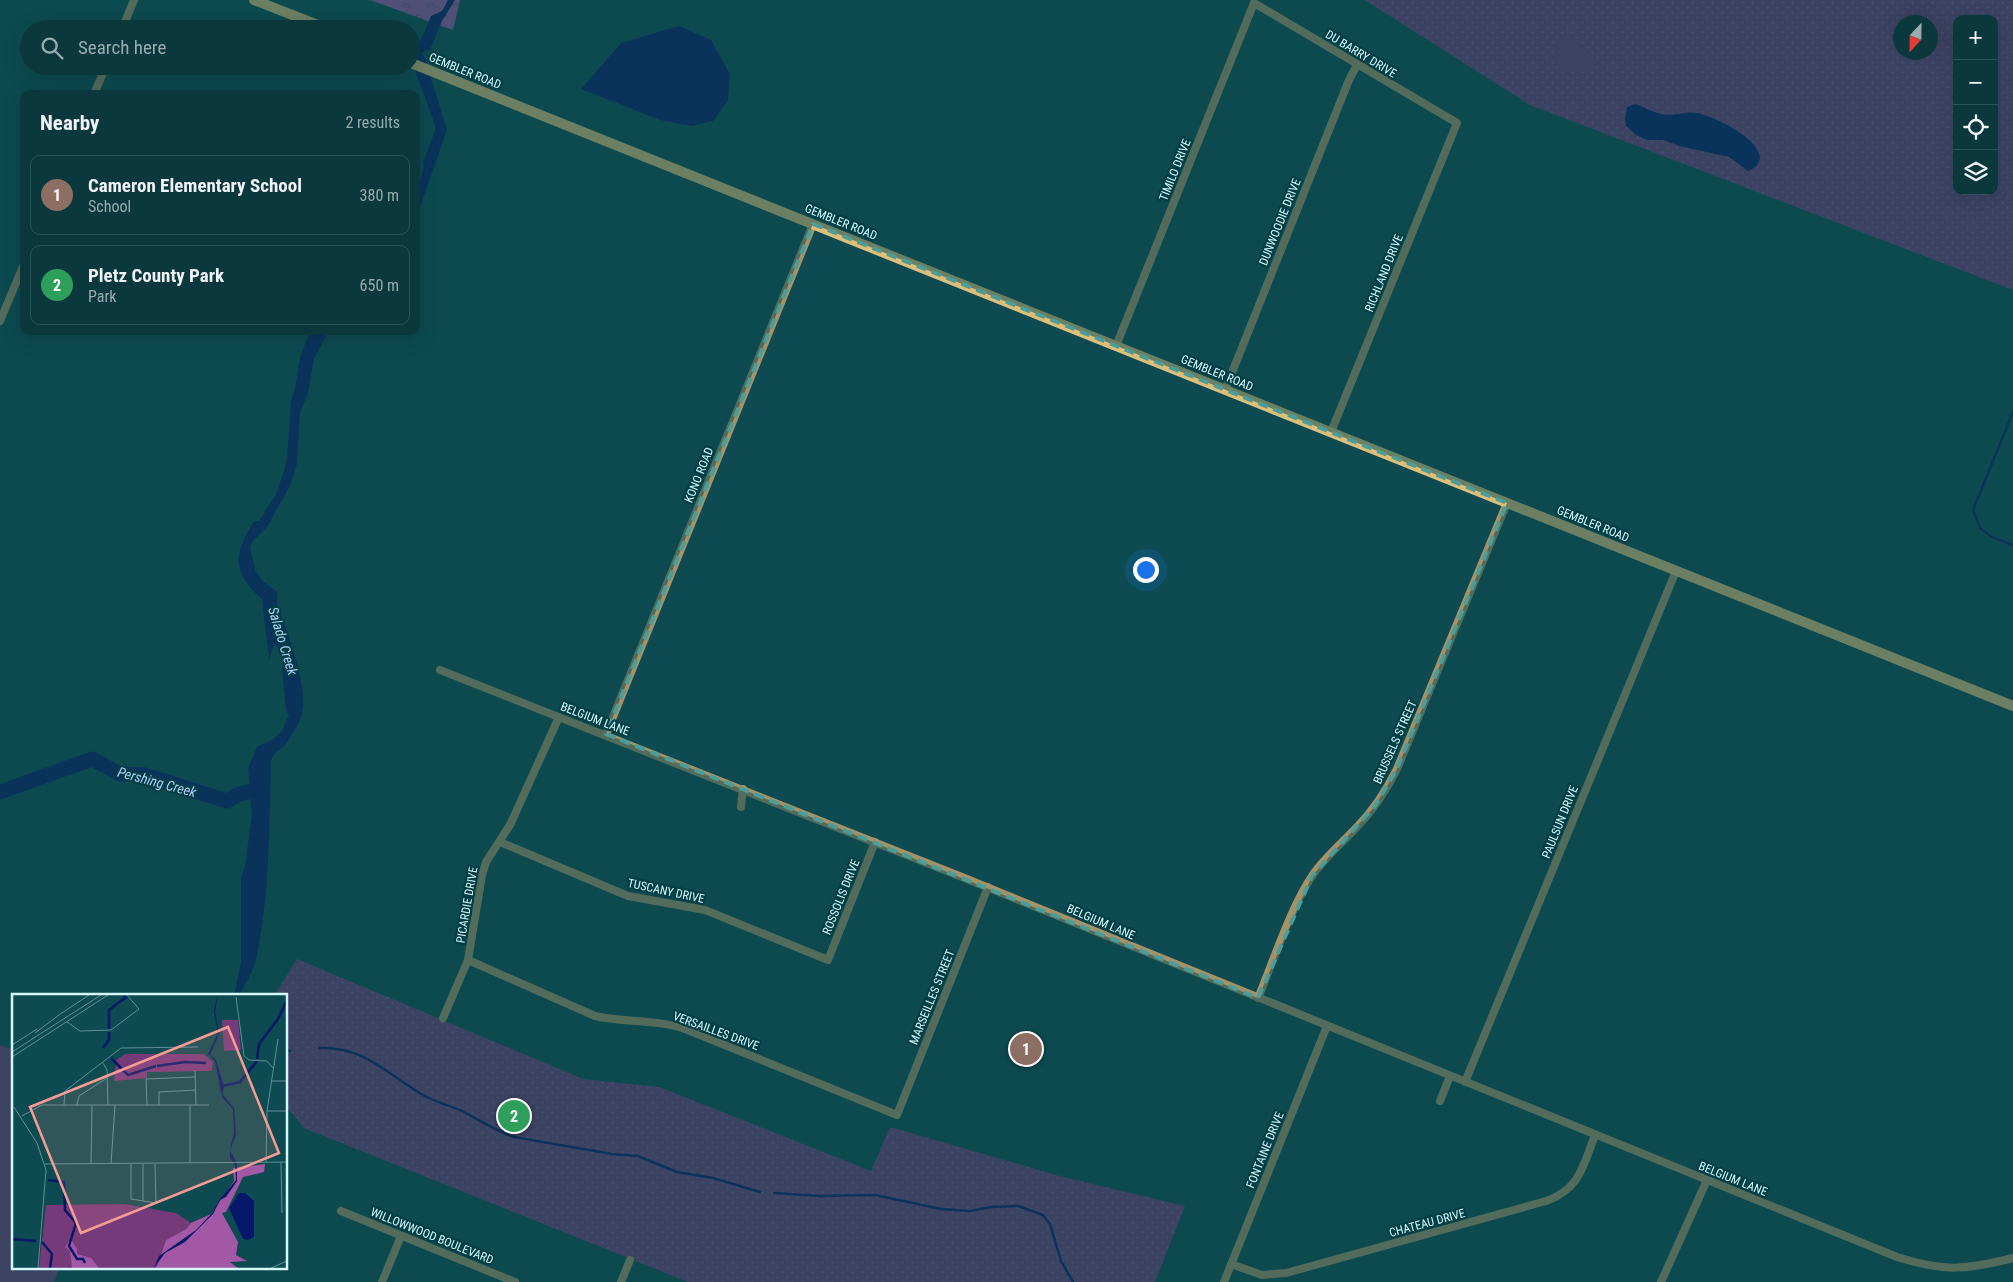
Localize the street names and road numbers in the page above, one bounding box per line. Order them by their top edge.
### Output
street label: DU BARRY DRIVE [1323,27,1399,81]
street label: GEMBLER ROAD [427,50,503,92]
street label: TIMILO DRIVE [1156,137,1194,203]
street label: DUNWOODIE DRIVE [1256,177,1304,267]
street label: GEMBLER ROAD [803,201,879,243]
street label: RICHLAND DRIVE [1362,232,1406,314]
street label: GEMBLER ROAD [1179,352,1255,394]
street label: KONO ROAD [682,445,716,505]
street label: GEMBLER ROAD [1555,503,1631,545]
street label: BRUSSELS STREET [1370,698,1420,786]
street label: BELGIUM LANE [559,699,631,739]
street label: PAULSUN DRIVE [1539,784,1581,860]
street label: ROSSOLIS DRIVE [820,857,862,937]
street label: PICARDIE DRIVE [453,866,481,944]
street label: TUSCANY DRIVE [626,876,706,906]
street label: BELGIUM LANE [1065,901,1137,943]
street label: MARSEILLES STREET [907,947,957,1047]
street label: VERSAILLES DRIVE [671,1009,761,1053]
street label: FONTAINE DRIVE [1243,1110,1287,1190]
street label: BELGIUM LANE [1697,1159,1769,1199]
street label: WILLOWWOOD BOULEVARD [369,1205,496,1267]
street label: CHATEAU DRIVE [1388,1206,1466,1240]

